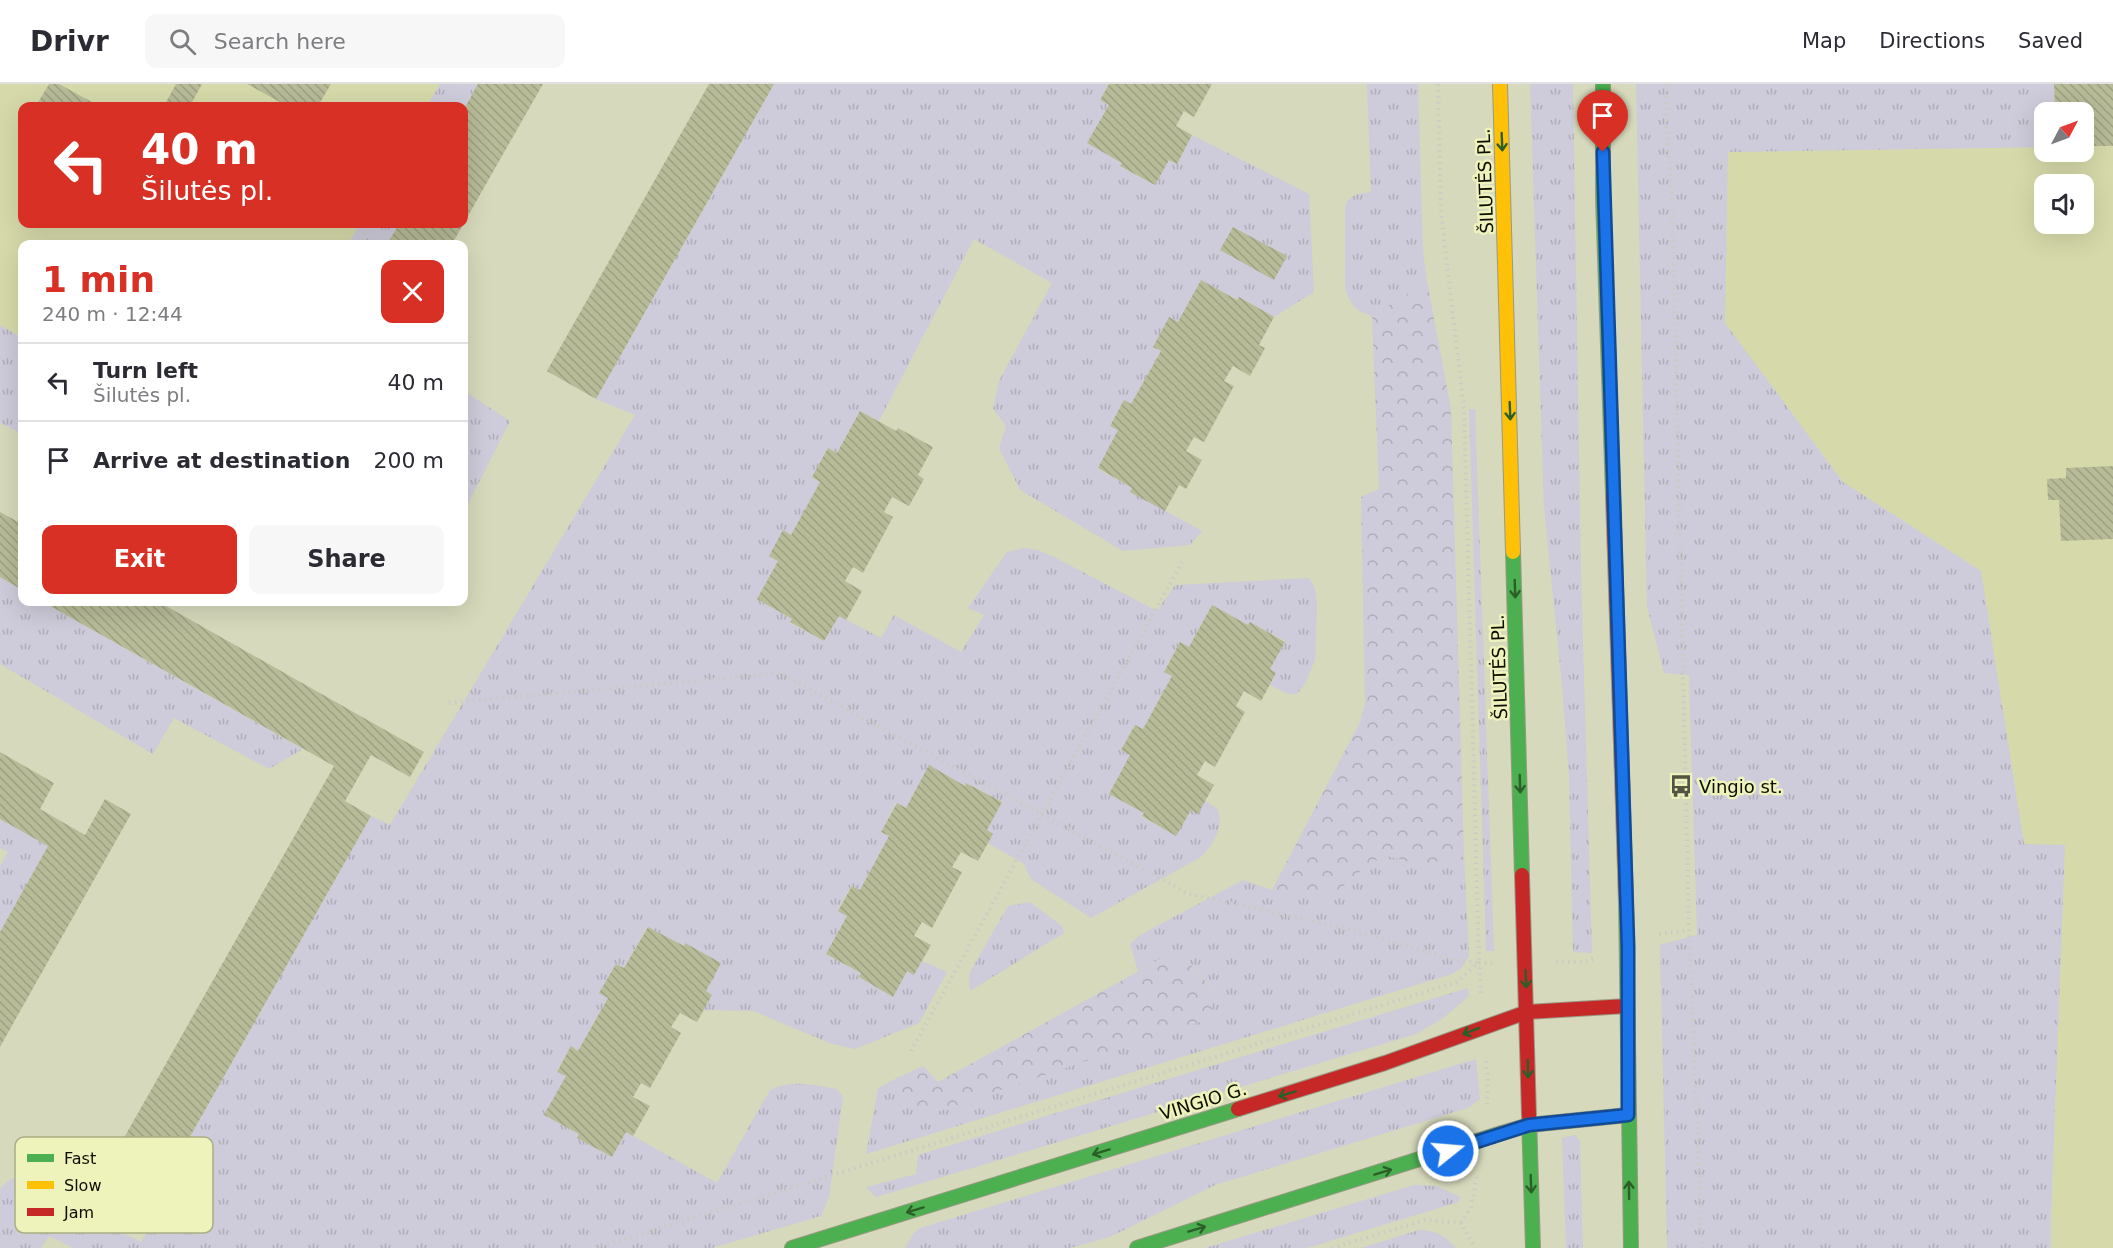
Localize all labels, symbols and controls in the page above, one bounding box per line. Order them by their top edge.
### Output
search box [145,14,565,68]
text: Drivr [30,25,109,58]
icon: search [166,25,199,58]
text: Search here [214,29,346,54]
text: Map [1802,29,1846,53]
text: Directions [1879,29,1985,53]
text: Saved [2018,29,2083,53]
pin [1577,90,1628,152]
icon: arrive [1586,99,1619,132]
north arrow [2034,102,2094,162]
map controls [2034,102,2094,234]
text: 40 m [141,125,258,174]
icon: left [42,126,120,204]
street label: ŠILUTĖS PL. [1473,128,1497,234]
one-way arrow [1496,132,1508,152]
button: sound [2034,174,2094,234]
text: Šilutės pl. [141,175,273,206]
text: 1 min [42,259,155,300]
button: close [381,260,444,323]
text: 240 m · 12:44 [42,302,183,326]
text: Turn left [93,358,198,383]
icon: left [42,366,75,399]
text: 40 m [388,370,444,395]
text: Šilutės pl. [93,383,191,407]
one-way arrow [1504,400,1515,420]
icon: arrive [42,444,75,477]
text: Arrive at destination [93,448,350,473]
text: 200 m [374,448,444,473]
button: Exit [42,525,237,594]
button: Share [249,525,444,594]
one-way arrow [1509,579,1520,599]
street label: ŠILUTĖS PL. [1487,614,1511,720]
bus stop icon: Vingio st. [1668,773,1694,799]
one-way arrow [1514,774,1526,794]
place label: Vingio st. [1699,776,1783,797]
one-way arrow [1520,969,1531,989]
one-way arrow [1463,1026,1481,1037]
one-way arrow [1522,1058,1534,1078]
street label: VINGIO G. [1157,1078,1249,1124]
one-way arrow [1278,1089,1297,1100]
position arrow [1416,1119,1480,1183]
legend [15,1137,213,1233]
one-way arrow [1092,1147,1111,1158]
text: Fast [64,1149,96,1168]
one-way arrow [1373,1165,1392,1176]
one-way arrow [1525,1173,1537,1193]
text: Slow [64,1176,101,1195]
one-way arrow [1624,1180,1635,1200]
text: Jam [63,1203,94,1222]
one-way arrow [906,1205,925,1216]
one-way arrow [1187,1223,1206,1234]

